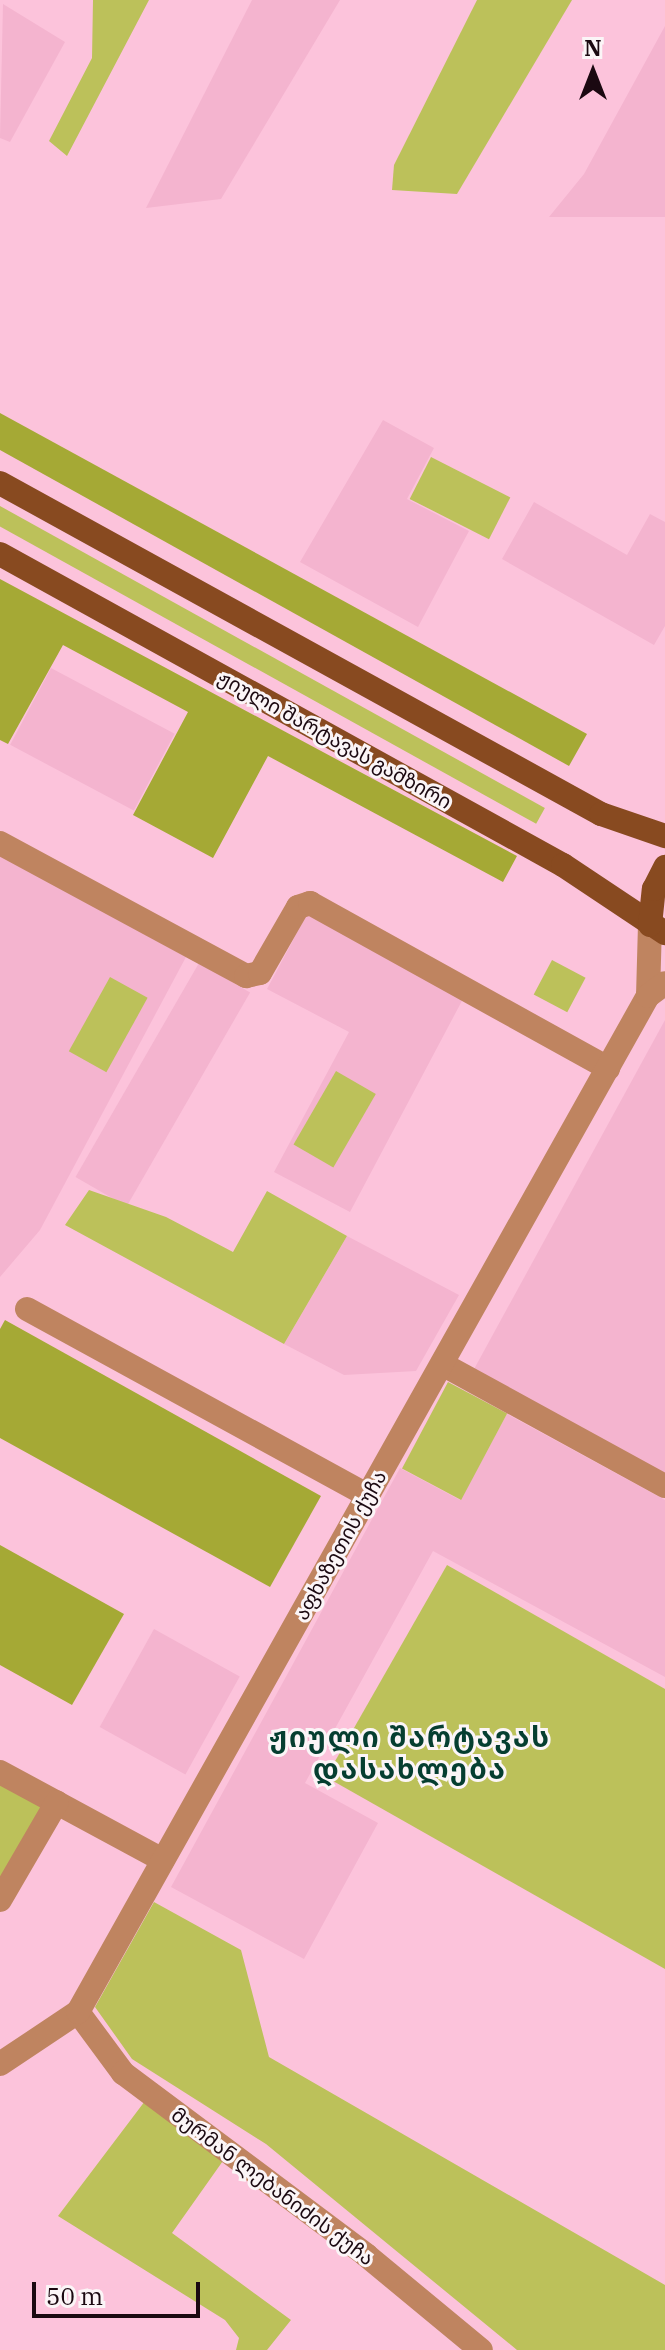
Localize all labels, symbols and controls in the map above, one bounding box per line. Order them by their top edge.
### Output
north arrow [553,32,633,112]
text: N [584,33,602,62]
street label: ჟიული შარტავას გამზირი [214,665,456,813]
street label: აფხაზეთის ქუჩა [289,1466,391,1624]
district label: ჟიული შარტავას დასახლება [269,1720,551,1786]
street label: მურმან ლებანიძის ქუჩა [167,2102,379,2270]
scale bar [36,2266,204,2316]
text: 50 m [46,2280,103,2312]

